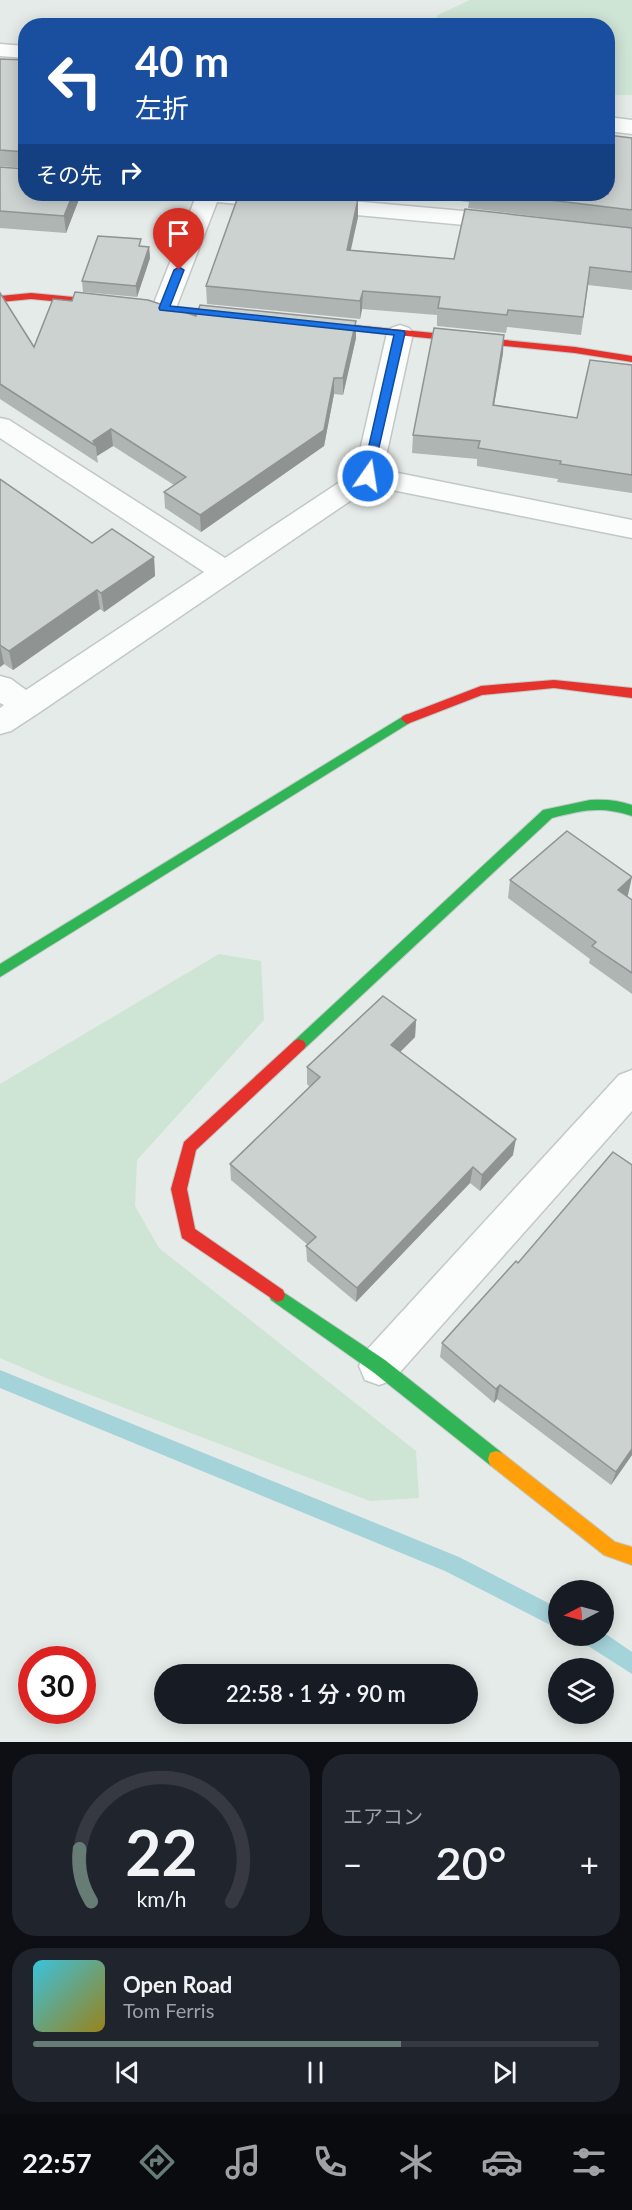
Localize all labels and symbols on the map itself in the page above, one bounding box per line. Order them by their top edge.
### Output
pin [153,208,204,270]
position arrow [336,444,400,508]
north arrow [548,1580,614,1646]
speed limit sign: 30 [18,1646,96,1724]

